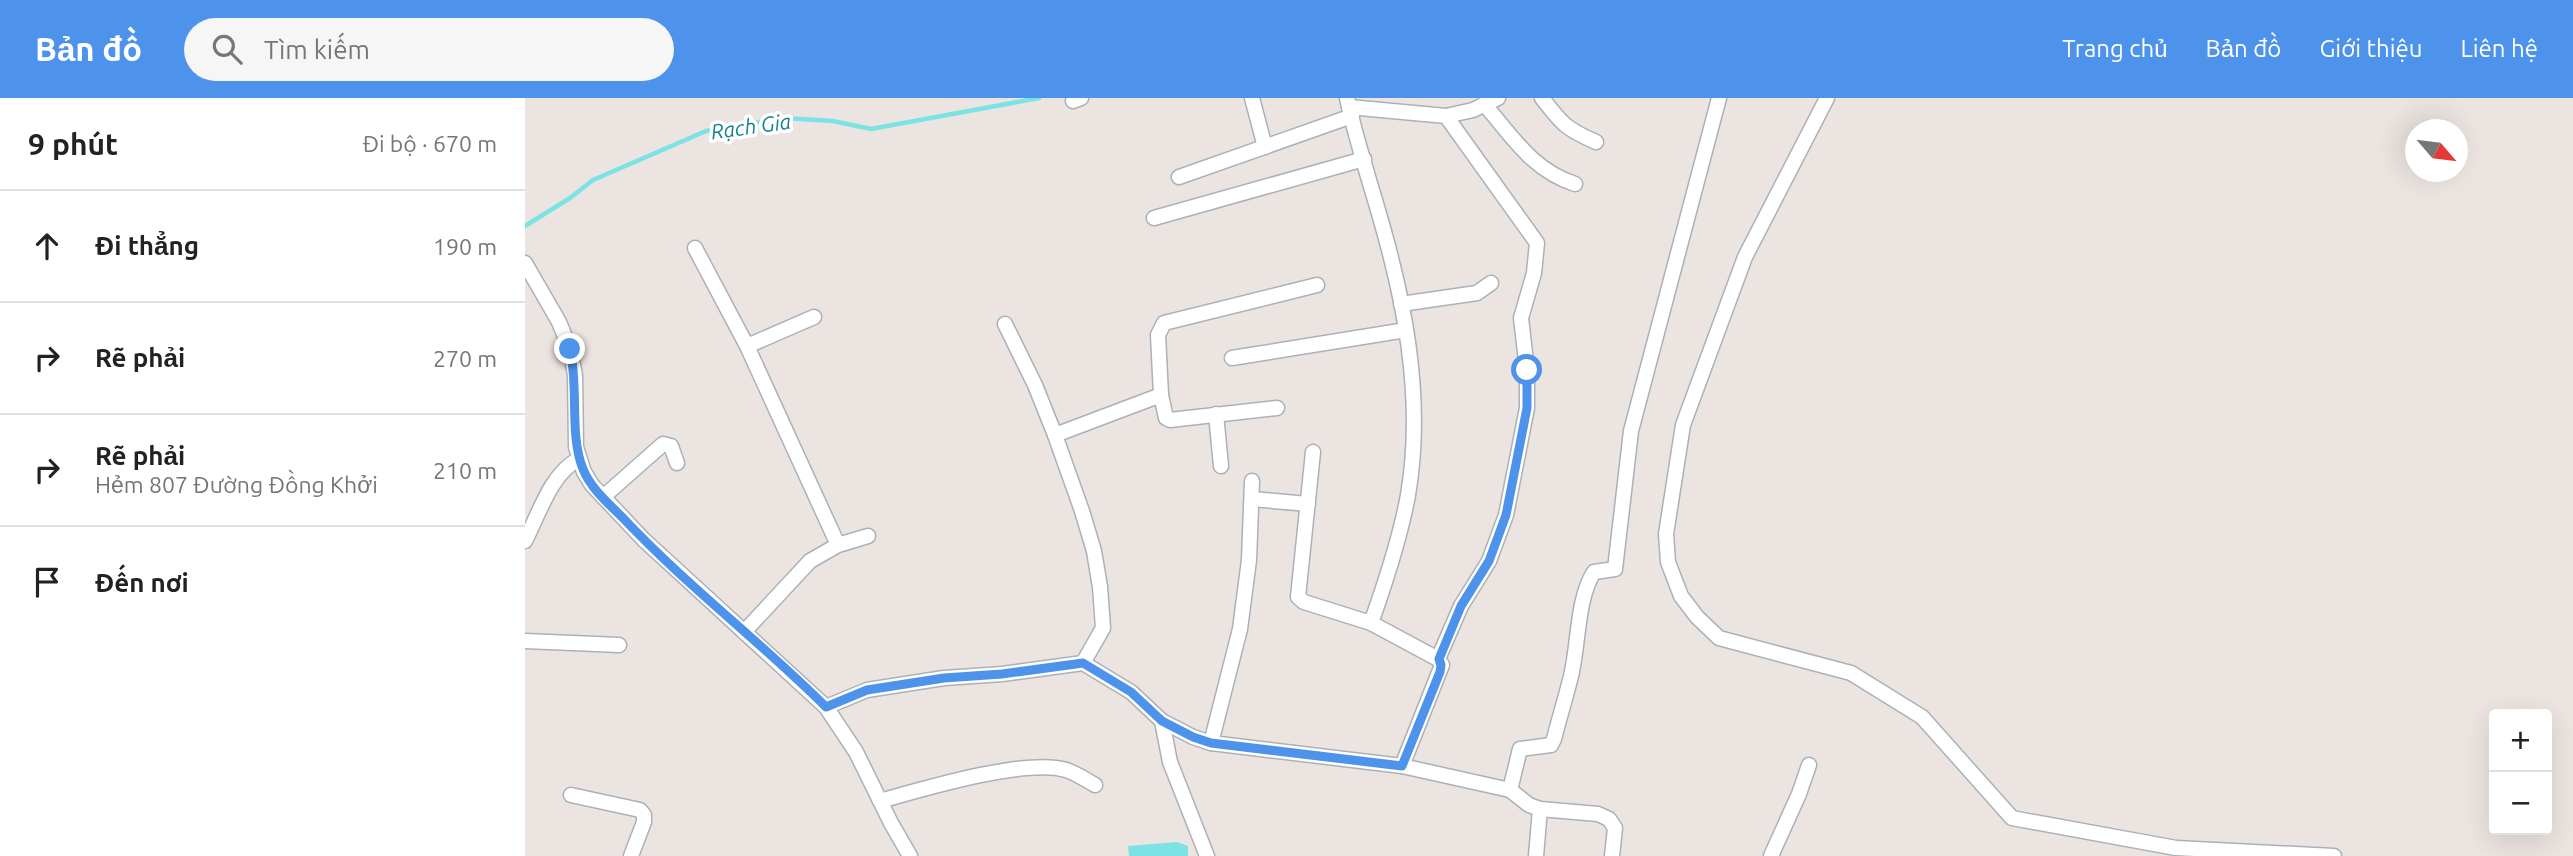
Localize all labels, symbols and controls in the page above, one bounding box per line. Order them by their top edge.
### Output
search box [184,18,674,81]
text: Bản đồ [35,30,142,67]
icon: search [208,30,246,68]
text: Tìm kiếm [264,35,370,64]
text: Trang chủ [2062,35,2168,62]
text: Bản đồ [2206,35,2281,62]
text: Giới thiệu [2319,35,2423,62]
text: Liên hệ [2461,35,2538,62]
water label: Rạch Gia [709,109,792,143]
north arrow [2405,119,2468,182]
text: 9 phút [28,127,118,161]
text: Đi bộ · 670 m [362,131,497,156]
icon: ahead [28,227,66,265]
text: Đi thẳng [95,231,199,260]
text: 190 m [433,234,497,259]
route end [554,333,585,364]
icon: right [28,339,66,377]
text: Rẽ phải [95,343,185,372]
text: 270 m [433,346,497,371]
route start [1511,354,1542,385]
text: Rẽ phải [95,441,185,470]
icon: right [28,451,66,489]
text: 210 m [433,458,497,483]
text: Hẻm 807 Đường Đồng Khởi [95,472,378,497]
icon: arrive [28,563,66,601]
text: Đến nơi [95,568,189,597]
map controls [2489,709,2552,835]
button: + [2489,709,2552,772]
button: − [2489,772,2552,835]

